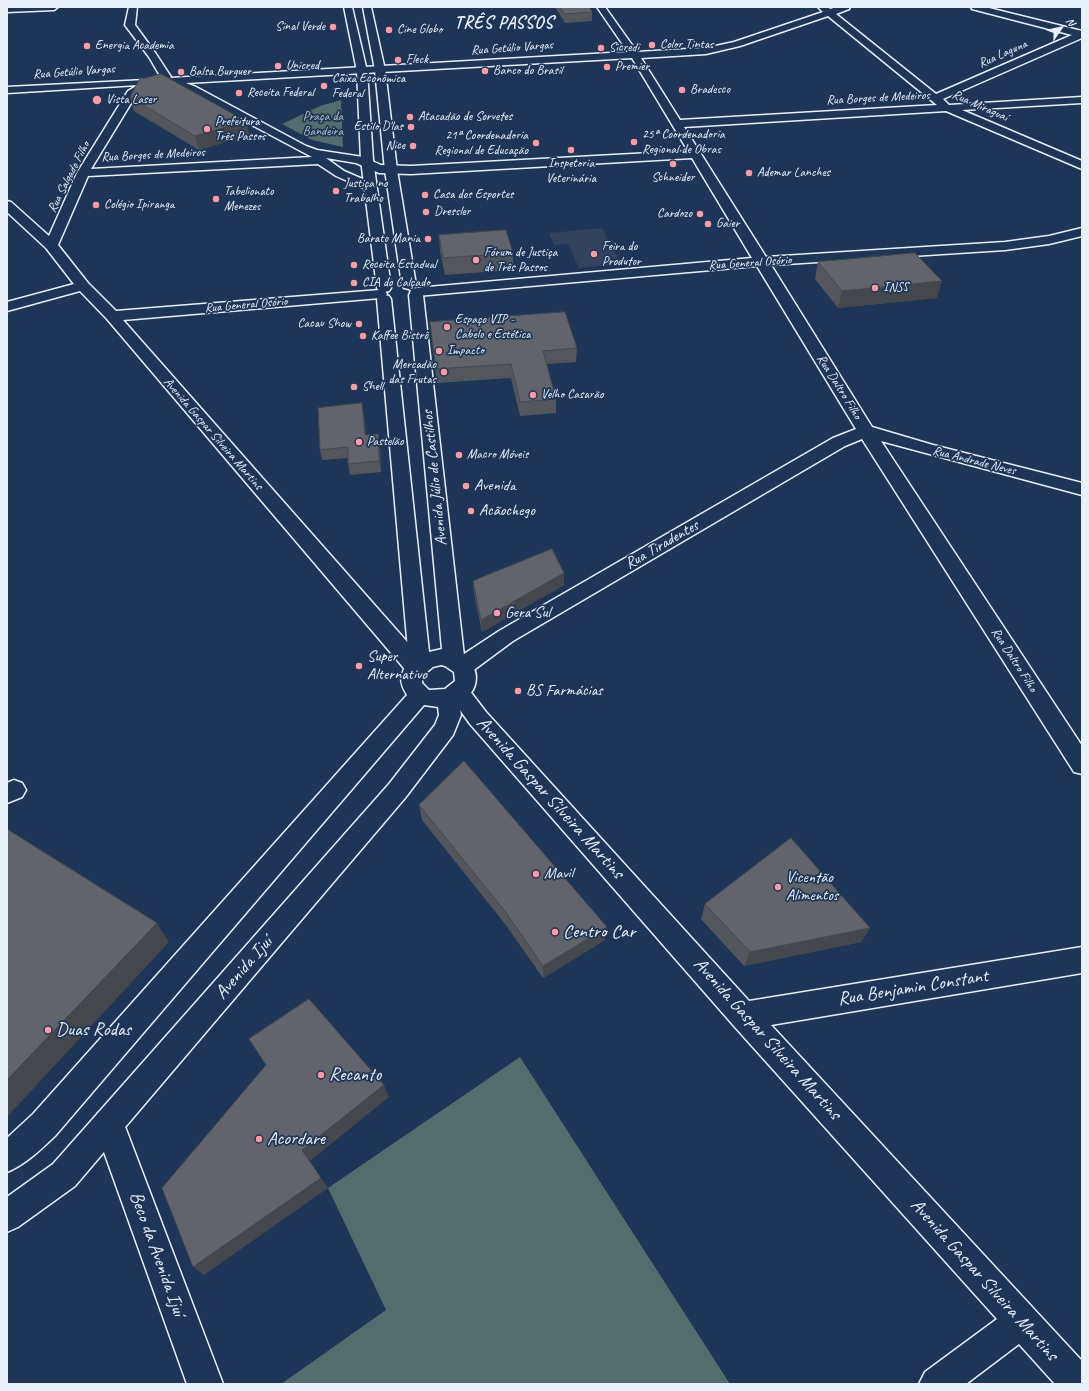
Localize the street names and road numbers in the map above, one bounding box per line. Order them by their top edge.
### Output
street label: Rua Laguna [976,36,1030,72]
street label: Rua Getúlio Vargas [470,37,554,59]
street label: Rua Getúlio Vargas [32,61,116,83]
street label: Rua Borges de Medeiros [826,87,930,109]
street label: Rua Miraguaí [950,87,1010,125]
street label: Rua Salgado Filho [44,139,94,215]
street label: Rua Borges de Medeiros [101,144,205,166]
street label: Rua General Osório [708,252,792,274]
street label: Rua General Osório [204,294,288,316]
street label: Rua Daltro Filho [813,352,865,422]
street label: Avenida Gaspar Silveira Martins [160,375,266,493]
street label: Avenida Júlio de Castilhos [418,409,452,547]
street label: Rua Andrade Neves [931,443,1017,479]
street label: Rua Tiradentes [622,516,702,574]
street label: Rua Daltro Filho [988,625,1040,695]
street label: Avenida Gaspar Silveira Martins [471,712,629,884]
street label: Avenida Ijuí [210,932,278,1004]
street label: Avenida Gaspar Silveira Martins [688,953,846,1125]
street label: Rua Benjamin Constant [836,965,990,1011]
street label: Beco da Avenida Ijuí [124,1189,190,1319]
street label: Avenida Gaspar Silveira Martins [905,1194,1063,1366]

